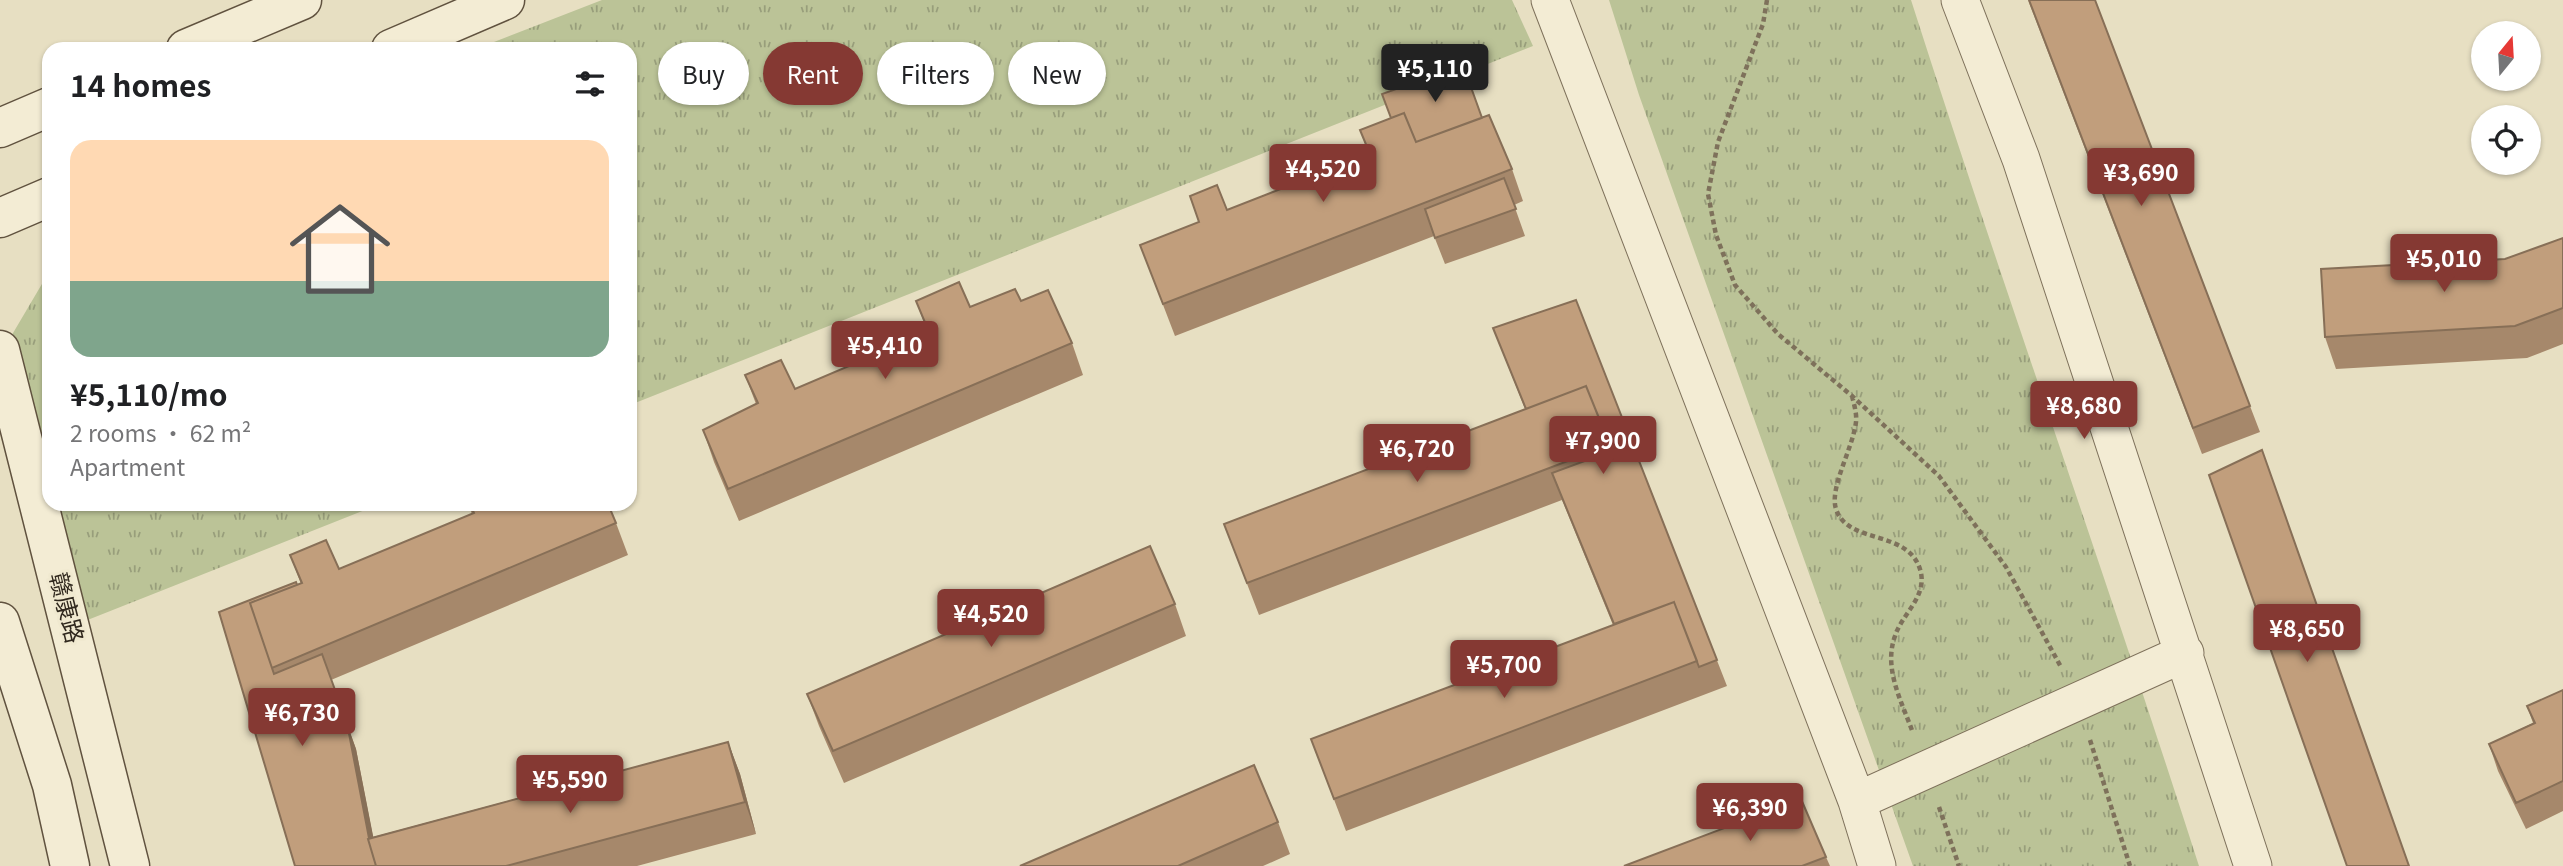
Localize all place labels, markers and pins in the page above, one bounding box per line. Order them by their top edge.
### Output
pin: ¥5,110 [1378,44,1492,104]
pin: ¥4,520 [1266,144,1380,204]
pin: ¥3,690 [2084,148,2198,208]
pin: ¥5,010 [2387,234,2501,294]
pin: ¥5,410 [828,322,942,381]
pin: ¥8,680 [2027,382,2141,441]
pin: ¥7,900 [1546,416,1660,476]
pin: ¥6,720 [1360,424,1474,484]
pin: ¥4,520 [934,590,1048,649]
pin: ¥8,650 [2250,604,2364,664]
pin: ¥5,700 [1447,640,1561,700]
pin: ¥6,730 [245,688,359,748]
pin: ¥5,590 [513,756,627,815]
pin: ¥6,390 [1693,784,1807,843]

